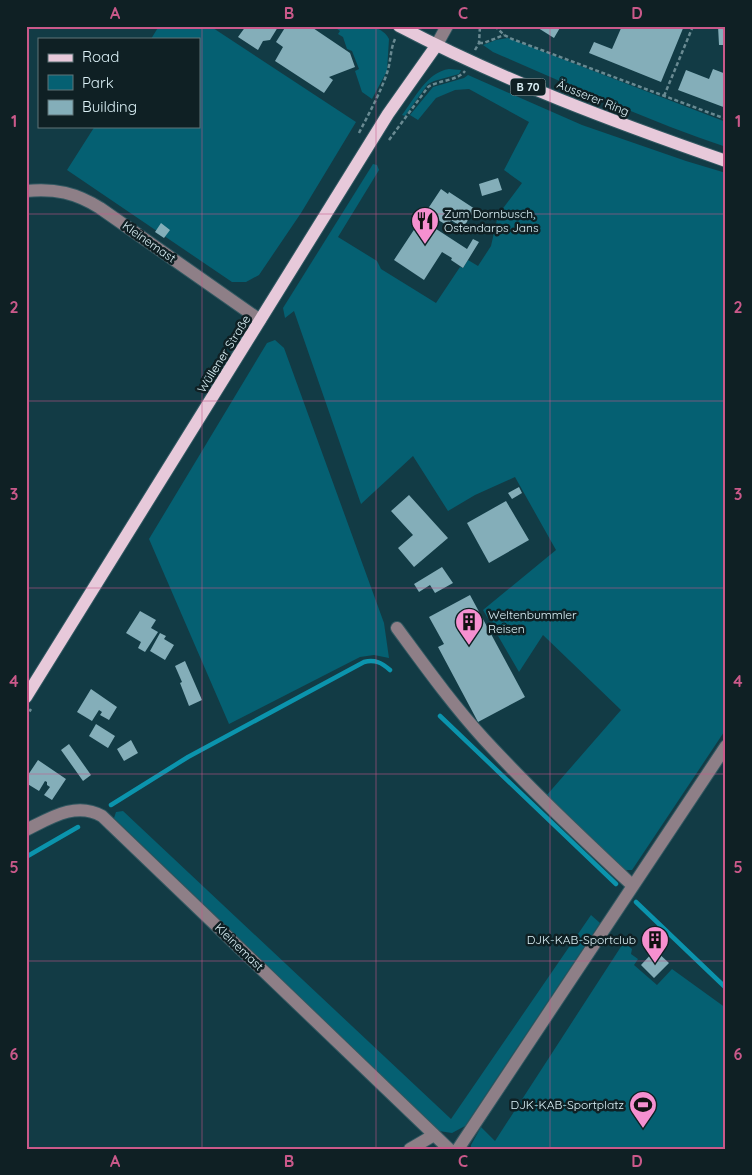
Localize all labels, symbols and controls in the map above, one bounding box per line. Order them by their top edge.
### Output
text: A [110,3,121,23]
text: B [284,3,294,23]
text: C [458,3,468,23]
text: D [631,3,643,23]
legend [38,38,200,128]
text: Road [82,47,119,66]
text: Park [82,73,114,92]
street label: Äusserer Ring [555,76,632,119]
road number: B 70 [510,78,546,95]
text: Building [82,97,137,116]
text: 1 [11,111,17,131]
text: 1 [735,111,741,131]
restaurant icon: Zum Dornbusch, Ostendarps Jans [410,206,440,245]
place label: Zum Dornbusch, Ostendarps Jans [444,206,539,235]
street label: Kleinemast [120,218,179,265]
text: 2 [9,297,19,317]
text: 2 [733,297,743,317]
street label: Wüllener Straße [194,312,254,395]
text: 3 [10,484,18,504]
text: 3 [734,484,742,504]
building icon: Weltenbummler Reisen [454,607,484,646]
place label: Weltenbummler Reisen [488,607,577,636]
text: 4 [9,671,19,691]
text: 4 [733,671,743,691]
text: 5 [9,857,19,877]
text: 5 [733,857,743,877]
street label: Kleinemast [212,920,267,973]
building icon: DJK-KAB-Sportclub [640,925,670,964]
place label: DJK-KAB-Sportclub [527,932,636,947]
text: 6 [10,1044,19,1064]
text: 6 [734,1044,743,1064]
sports icon: DJK-KAB-Sportplatz [628,1090,658,1129]
place label: DJK-KAB-Sportplatz [510,1097,624,1112]
text: A [110,1151,121,1171]
text: B [284,1151,294,1171]
text: C [458,1151,468,1171]
text: D [631,1151,643,1171]

